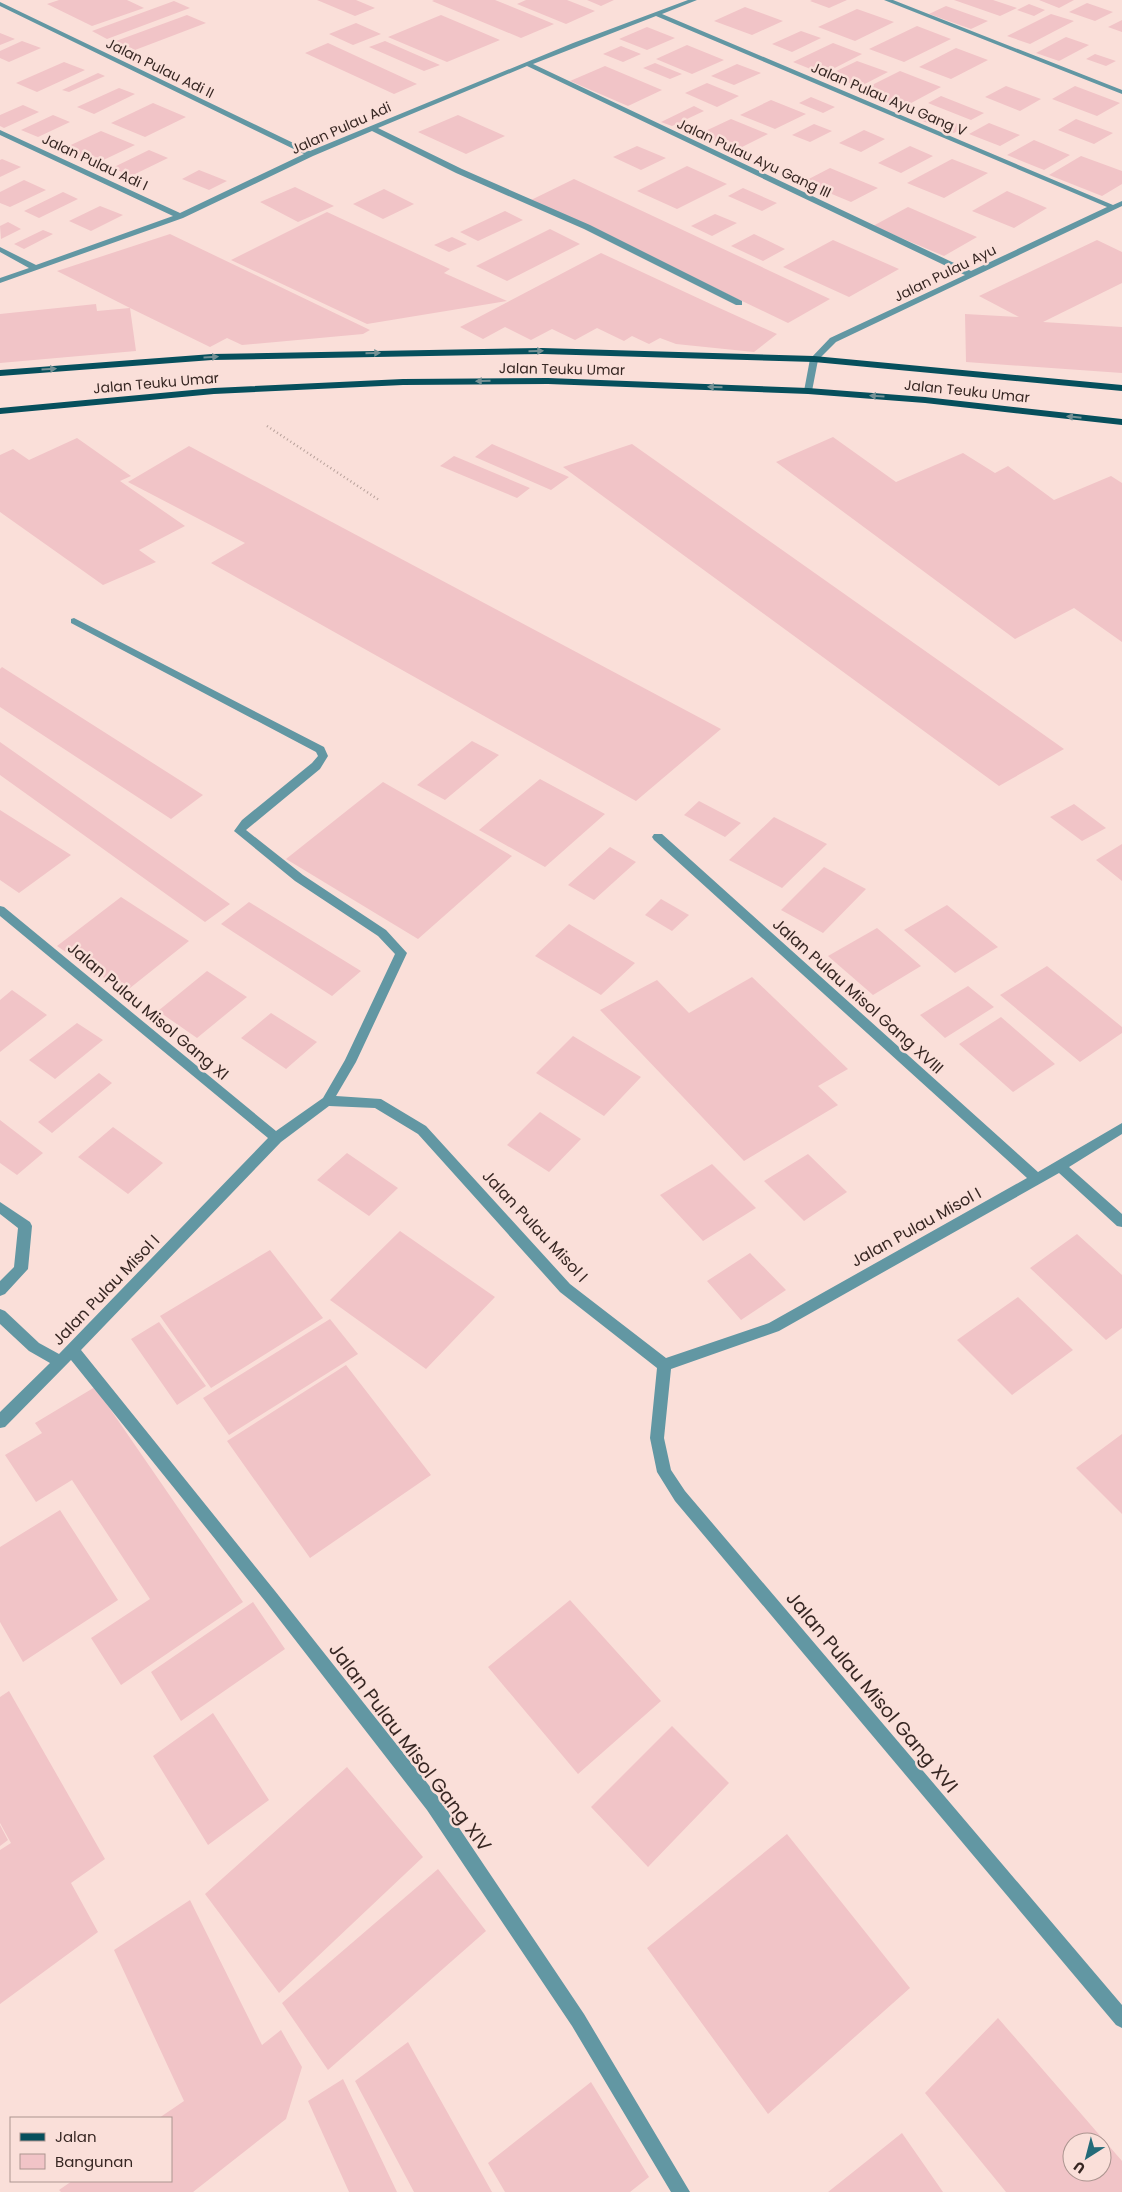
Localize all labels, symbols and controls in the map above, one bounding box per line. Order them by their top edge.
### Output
street label: Jalan Pulau Adi II [103,33,217,103]
street label: Jalan Pulau Ayu Gang V [808,57,970,141]
street label: Jalan Pulau Adi [288,97,394,159]
street label: Jalan Pulau Ayu Gang III [674,113,834,203]
street label: Jalan Pulau Adi I [39,129,151,195]
street label: Jalan Pulau Ayu [891,240,999,306]
one-way arrow [528,347,544,355]
one-way arrow [365,349,381,357]
one-way arrow [203,353,219,361]
street label: Jalan Teuku Umar [499,358,625,380]
one-way arrow [41,365,57,373]
street label: Jalan Teuku Umar [92,368,220,398]
street label: Jalan Teuku Umar [903,374,1031,408]
one-way arrow [474,378,490,386]
one-way arrow [707,382,723,390]
one-way arrow [869,392,885,400]
one-way arrow [1065,413,1081,421]
street label: Jalan Pulau Misol Gang XVIII [767,913,949,1079]
street label: Jalan Pulau Misol Gang XI [62,937,234,1085]
street label: Jalan Pulau Misol I [477,1165,593,1287]
street label: Jalan Pulau Misol I [847,1182,985,1272]
street label: Jalan Pulau Misol I [47,1230,165,1350]
street label: Jalan Pulau Misol Gang XVI [780,1585,964,1799]
street label: Jalan Pulau Misol Gang XIV [322,1637,498,1857]
legend [10,2117,172,2182]
text: Jalan [55,2126,97,2147]
north arrow [1062,2132,1112,2182]
text: Bangunan [55,2151,133,2172]
text: U [1069,2156,1089,2179]

